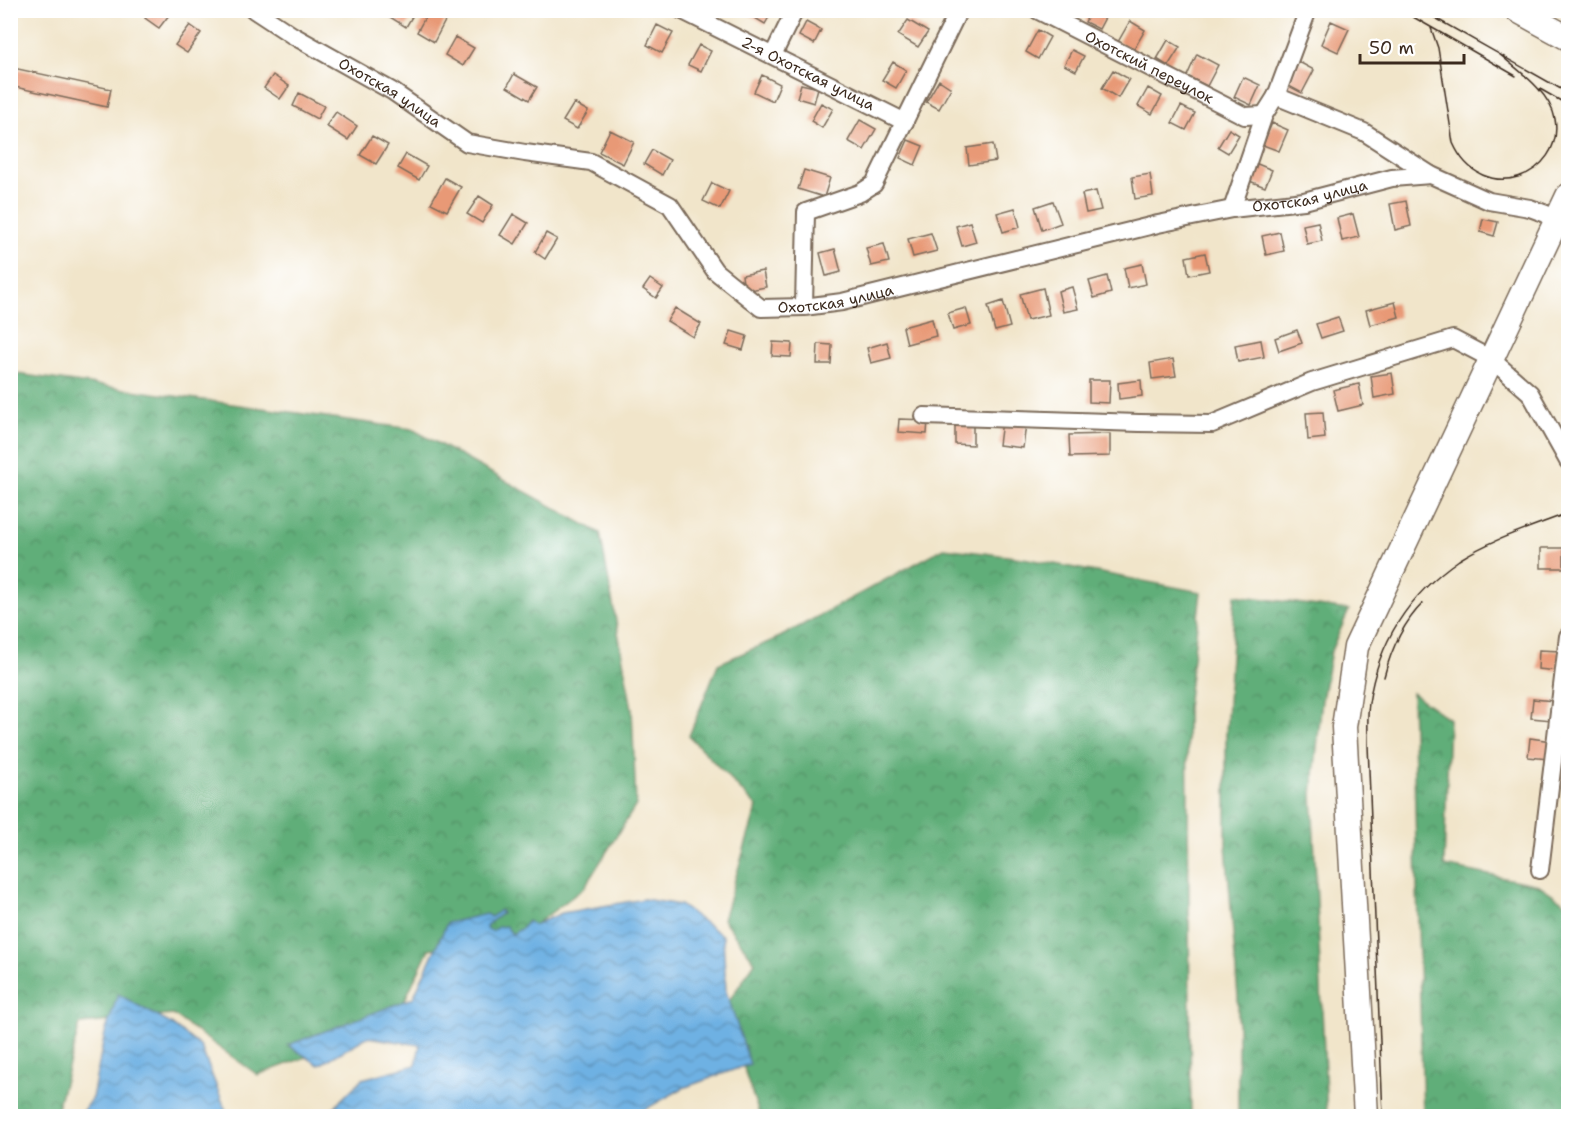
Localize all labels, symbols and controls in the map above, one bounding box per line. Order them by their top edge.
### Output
street label: Охотский переулок [1082,26,1217,108]
scale bar [1360,27,1464,65]
street label: 2-я Охотская улица [738,32,879,115]
text: 50 m [1369,36,1414,60]
street label: Охотская улица [335,53,446,132]
street label: Охотская улица [1251,175,1370,217]
street label: Охотская улица [777,280,896,318]

